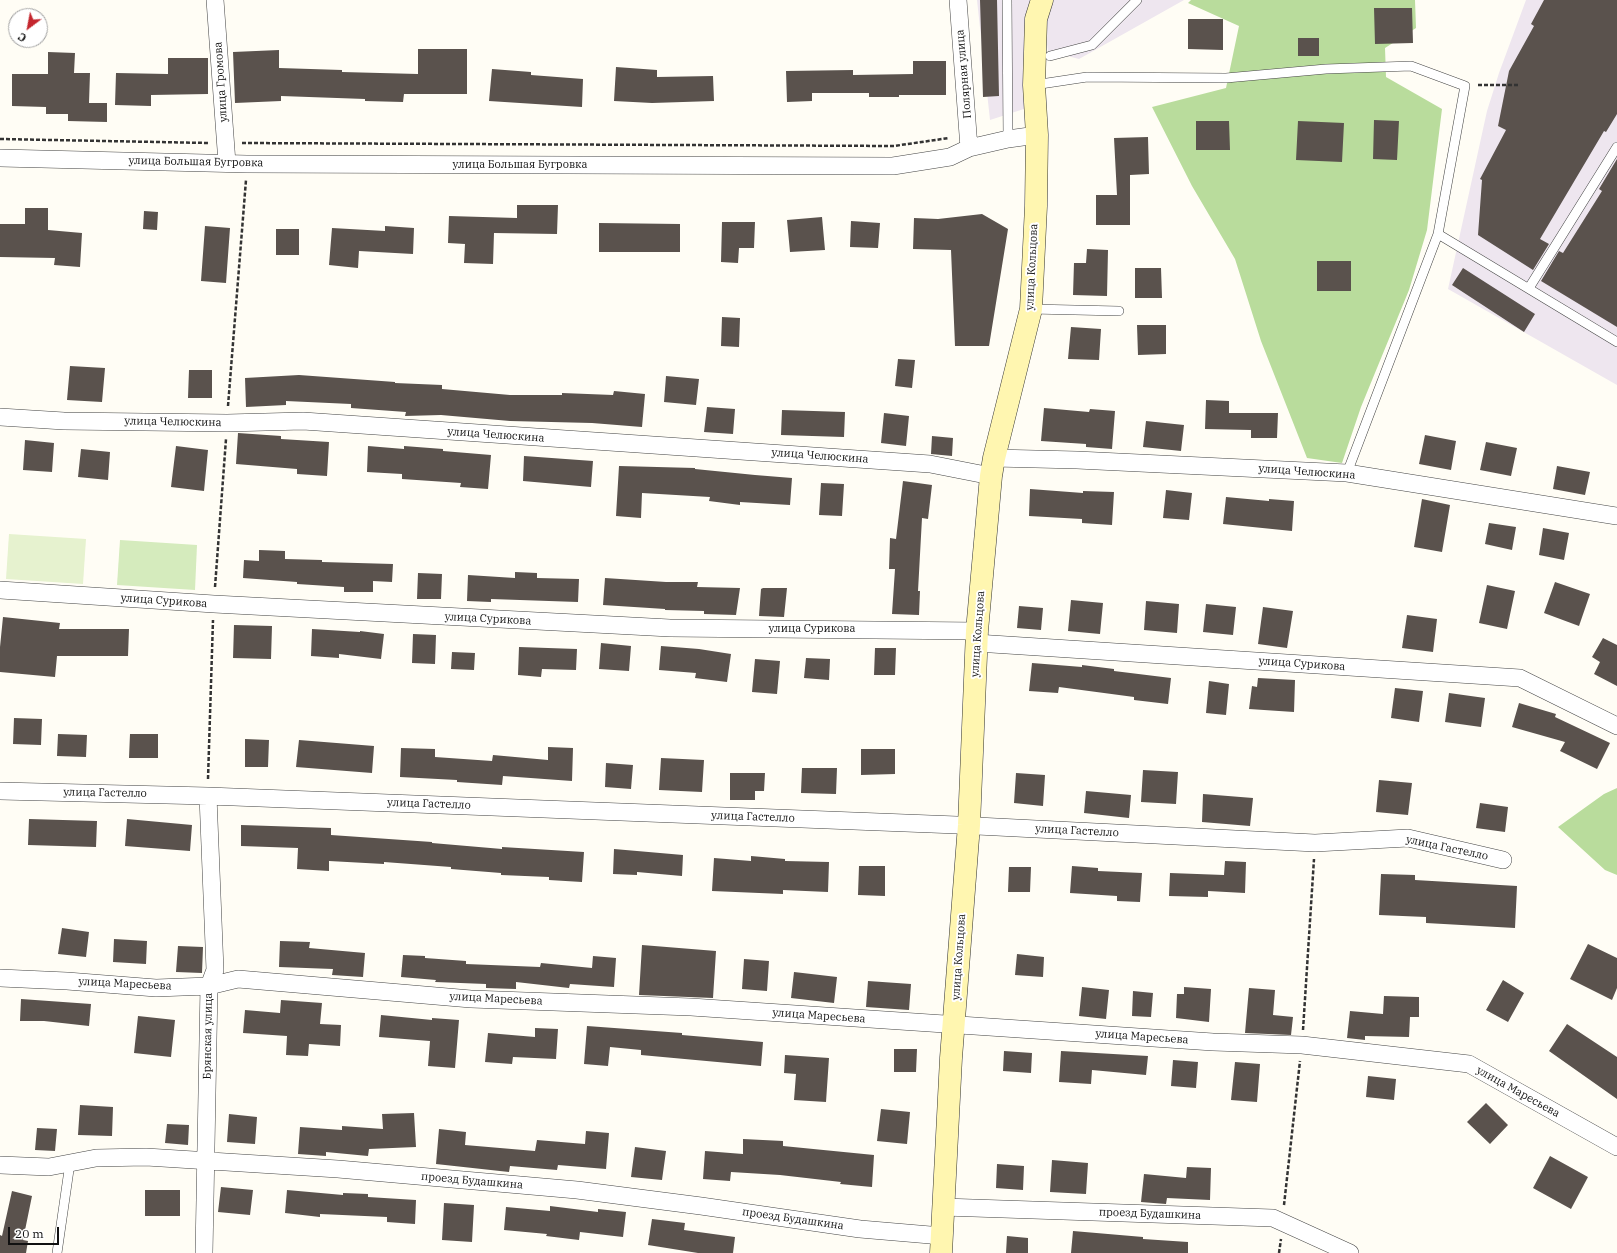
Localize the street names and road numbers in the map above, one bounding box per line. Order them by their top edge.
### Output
street label: Полярная улица [954,29,974,119]
street label: улица Громова [212,41,230,123]
street label: улица Большая Бугровка [128,154,264,170]
street label: улица Большая Бугровка [453,158,587,172]
street label: улица Кольцова [1023,223,1041,311]
street label: улица Челюскина [124,415,222,429]
street label: улица Челюскина [447,425,545,445]
street label: улица Челюскина [771,446,869,466]
street label: улица Челюскина [1258,462,1356,482]
street label: улица Кольцова [968,590,988,678]
street label: улица Сурикова [120,591,208,611]
street label: улица Сурикова [444,610,532,628]
street label: улица Сурикова [769,622,855,636]
street label: улица Сурикова [1258,654,1346,674]
street label: улица Гастелло [63,786,147,800]
street label: улица Гастелло [387,796,471,812]
street label: улица Гастелло [711,809,795,825]
street label: улица Гастелло [1035,822,1119,840]
street label: улица Гастелло [1405,833,1489,863]
street label: улица Кольцова [949,913,969,1001]
street label: улица Маресьева [78,975,172,993]
street label: улица Маресьева [449,990,543,1008]
street label: Брянская улица [201,993,215,1079]
street label: улица Маресьева [772,1006,866,1026]
street label: улица Маресьева [1095,1027,1189,1047]
street label: улица Маресьева [1474,1064,1562,1120]
street label: проезд Будашкина [420,1170,524,1192]
street label: проезд Будашкина [741,1205,845,1233]
street label: проезд Будашкина [1099,1206,1201,1222]

